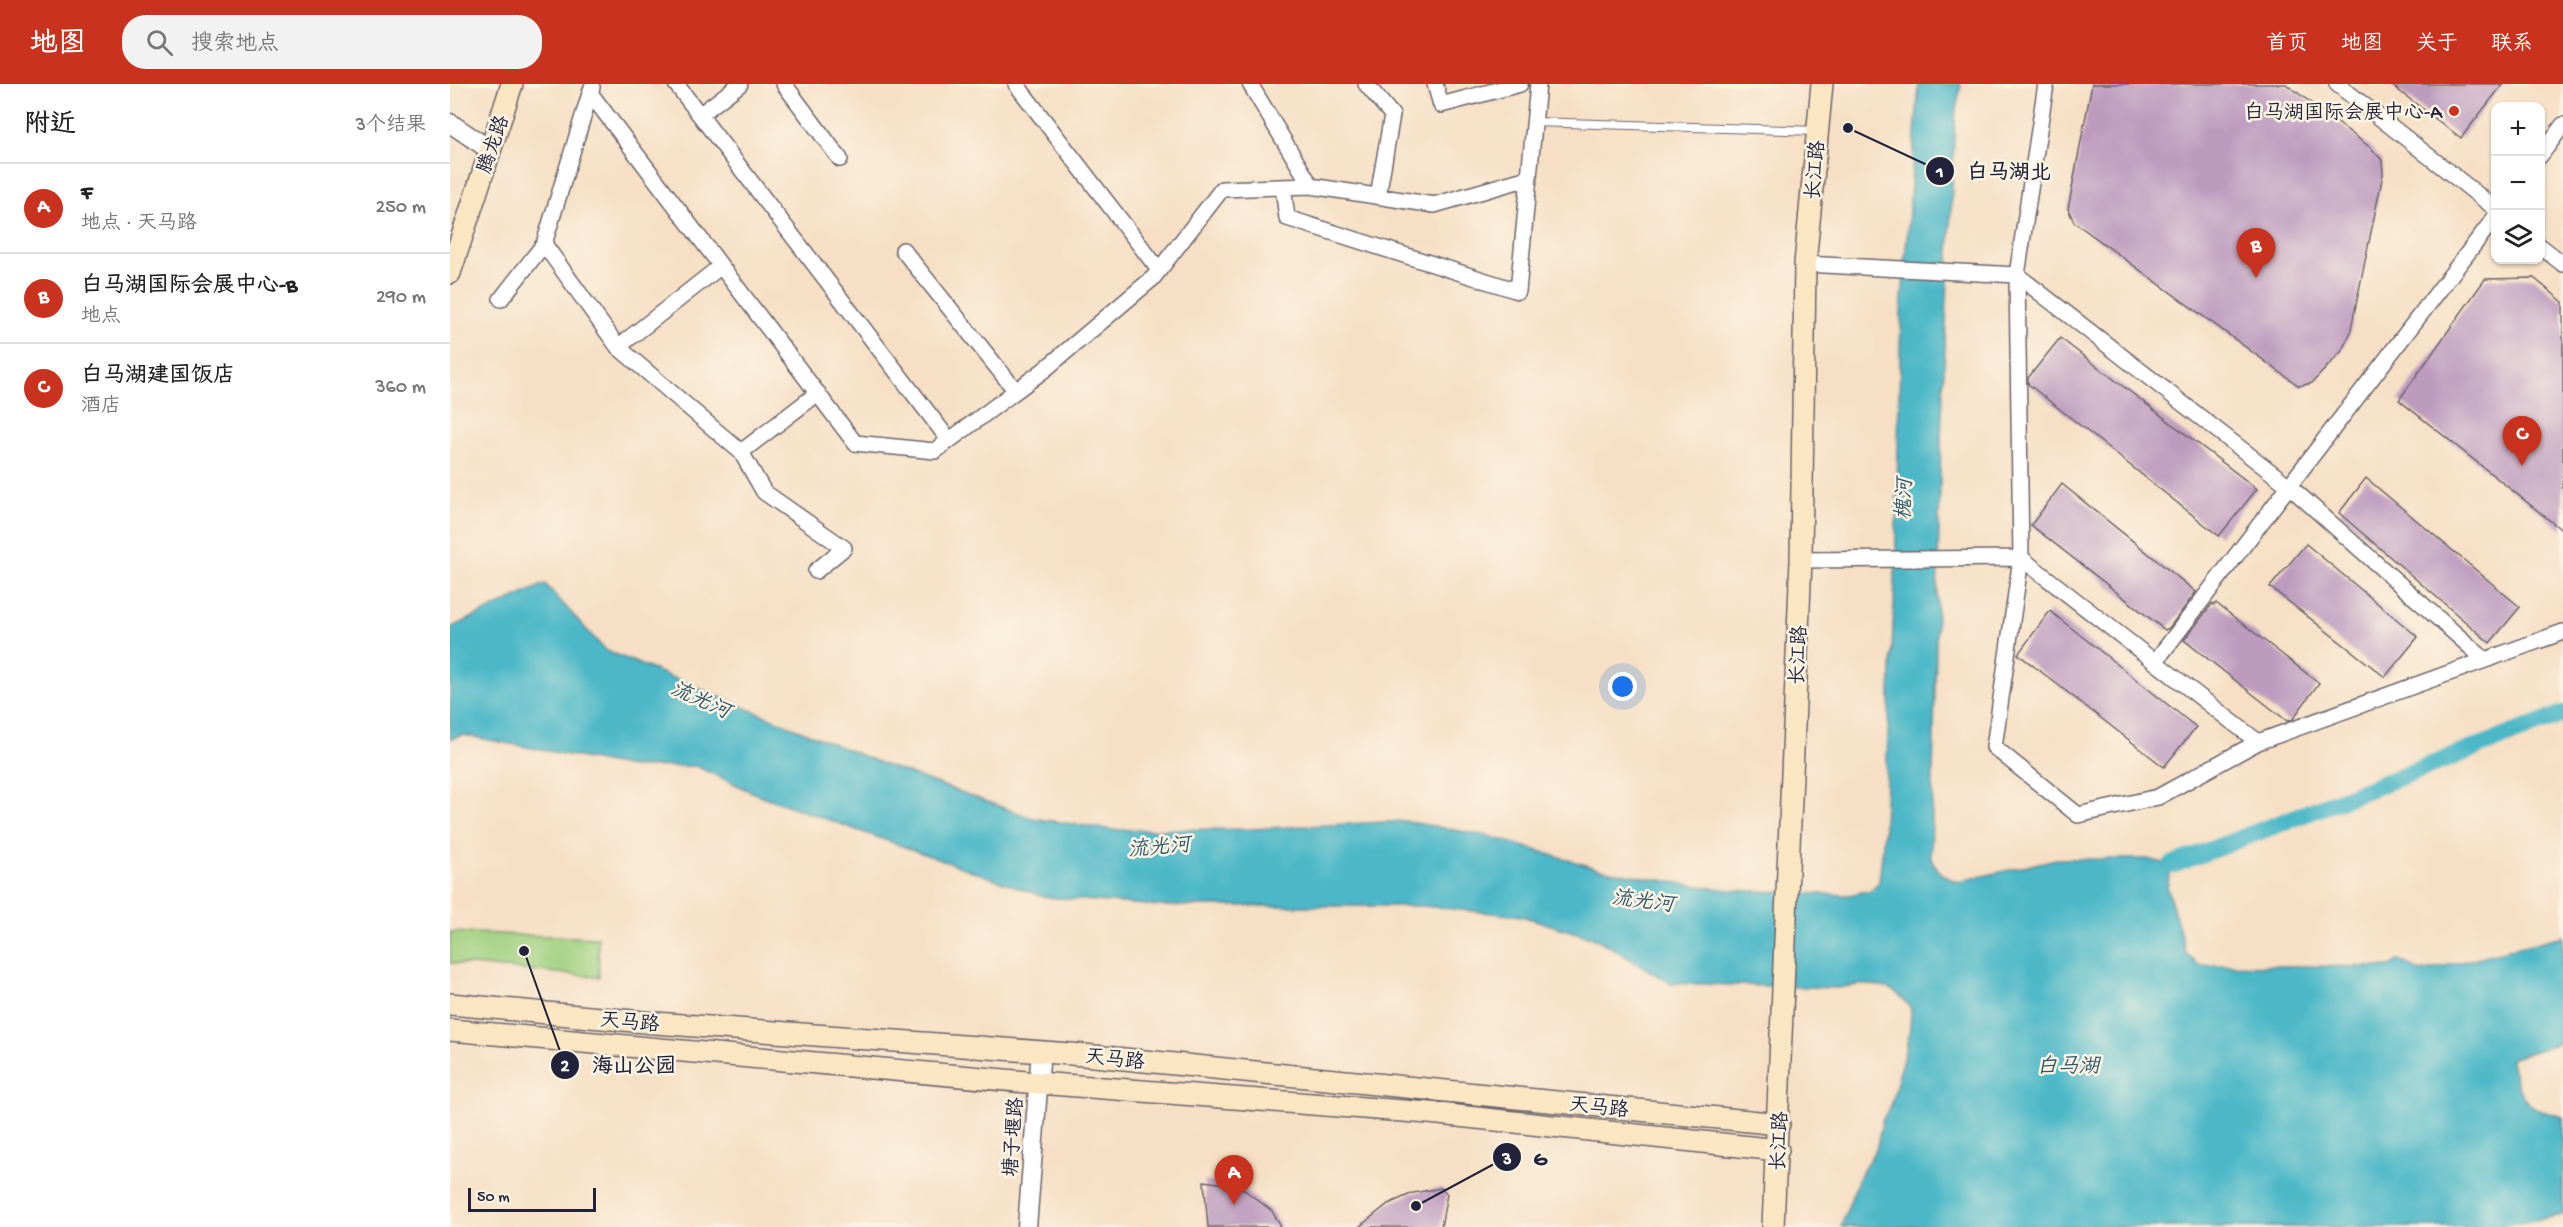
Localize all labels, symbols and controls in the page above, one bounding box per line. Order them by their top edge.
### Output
search box [122,15,542,69]
icon: search [143,26,176,59]
text: 地图 [30,29,86,62]
text: 搜索地点 [191,32,279,58]
text: 首页 [2266,33,2308,58]
text: 地图 [2341,33,2383,58]
text: 关于 [2416,33,2458,58]
text: 联系 [2491,33,2533,58]
place label: 白马湖国际会展中心-A [2244,101,2443,126]
map controls [2491,102,2545,264]
button: + [2491,102,2545,156]
marker: 白马湖国际会展中心-A [2447,104,2461,118]
text: 附近 [24,111,76,142]
street label: 腾龙路 [473,111,516,177]
text: 3个结果 [356,115,426,138]
street label: 长江路 [1801,138,1832,201]
callout: 白马湖北 [1925,151,2063,190]
button: − [2491,156,2545,210]
text: 白马湖北 [1967,160,2051,187]
text: 1 [1935,163,1944,184]
text: F [81,181,92,207]
text: A [38,197,49,220]
text: 250 m [375,197,426,220]
button: layers [2491,210,2545,264]
text: 地点 · 天马路 [81,213,197,236]
pin: B [2236,228,2276,278]
text: 白马湖国际会展中心-B [81,274,297,300]
text: B [38,287,49,310]
text: 290 m [376,287,426,310]
text: 地点 [81,306,121,329]
text: 白马湖建国饭店 [81,364,235,390]
text: C [38,377,49,400]
text: 360 m [375,377,426,400]
text: 酒店 [81,396,121,419]
pin: C [2502,416,2542,466]
water label: 槐河 [1892,475,1920,521]
street label: 长江路 [1785,624,1814,686]
your location [1608,672,1637,701]
water label: 流光河 [666,677,737,728]
water label: 流光河 [1127,833,1195,865]
water label: 流光河 [1610,886,1678,920]
street label: 天马路 [599,1008,662,1039]
callout: 海山公园 [550,1045,688,1084]
street label: 天马路 [1084,1045,1147,1076]
text: 海山公园 [592,1054,676,1081]
water label: 白马湖 [2037,1054,2101,1081]
text: 2 [561,1057,570,1078]
street label: 天马路 [1568,1093,1631,1124]
street label: 塘子堰路 [999,1095,1030,1178]
street label: 长江路 [1766,1110,1795,1172]
callout: G [1492,1138,1559,1177]
text: G [1533,1149,1548,1174]
text: 3 [1501,1150,1512,1171]
pin: A [1214,1156,1254,1205]
scale bar [468,1185,596,1212]
text: 50 m [477,1189,510,1208]

